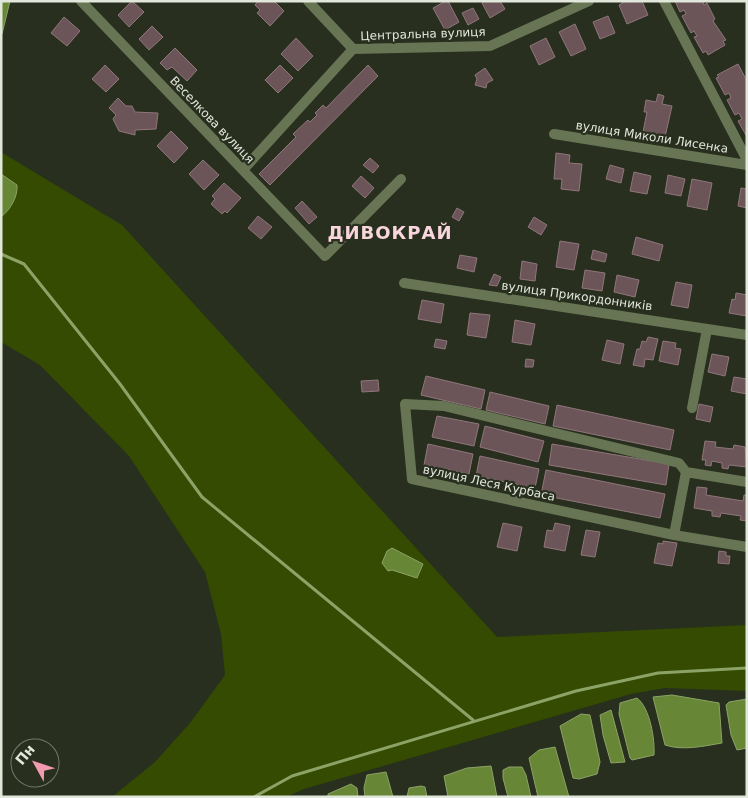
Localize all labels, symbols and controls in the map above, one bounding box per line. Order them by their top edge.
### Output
street label: Центральна вулиця [360,25,486,43]
street label: Веселкова вулиця [167,74,257,166]
street label: вулиця Миколи Лисенка [575,118,729,156]
district label: ДИВОКРАЙ [327,222,453,243]
street label: вулиця Прикордонників [501,278,653,314]
street label: вулиця Леся Курбаса [422,462,556,504]
north arrow [10,738,60,788]
text: Пн [12,741,38,768]

